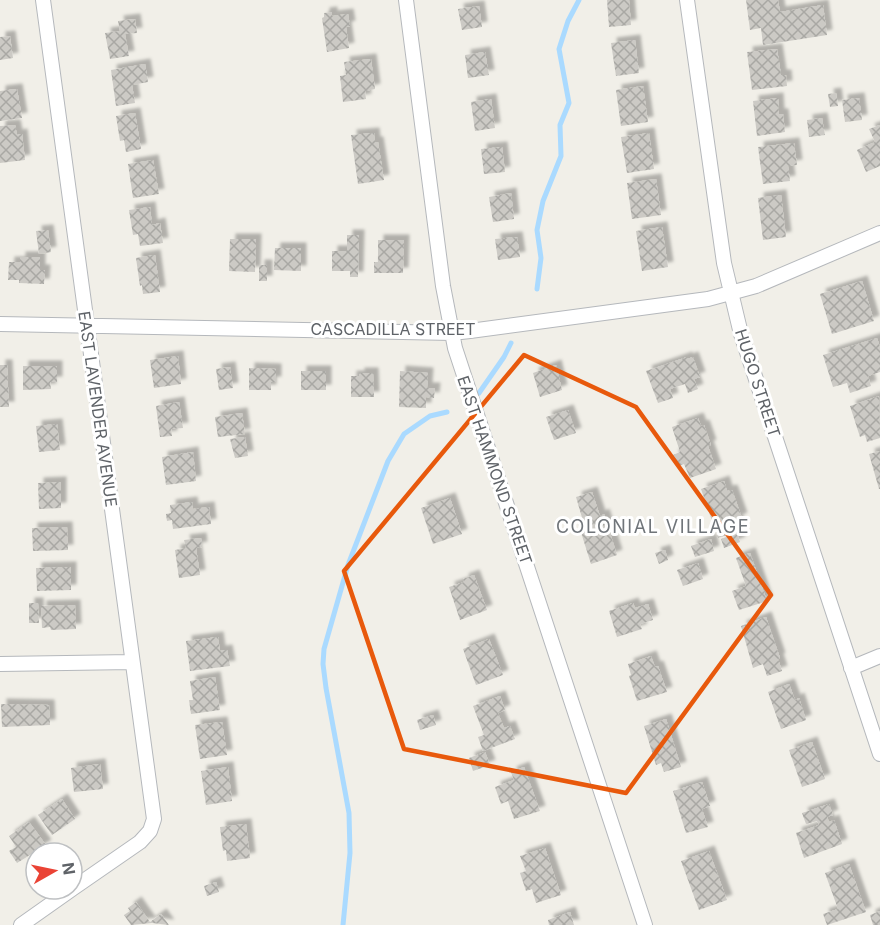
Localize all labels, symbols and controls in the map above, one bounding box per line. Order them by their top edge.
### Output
street label: EAST LAVENDER AVENUE [74,310,122,508]
street label: CASCADILLA STREET [310,319,476,339]
street label: HUGO STREET [731,326,785,440]
street label: EAST HAMMOND STREET [453,373,537,567]
district label: COLONIAL VILLAGE [556,516,750,537]
north arrow [24,841,84,901]
text: N [58,861,80,876]

